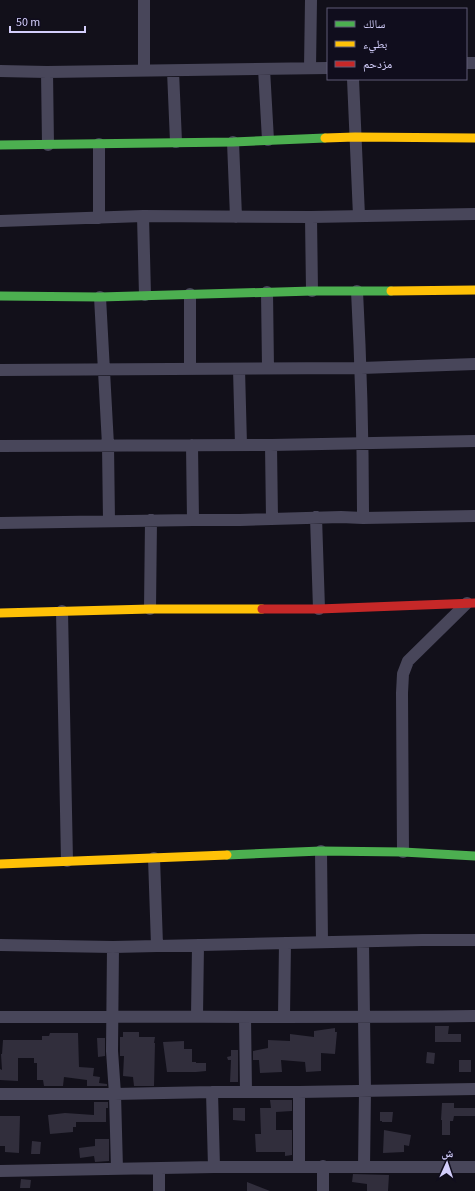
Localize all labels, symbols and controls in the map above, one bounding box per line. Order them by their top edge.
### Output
scale bar [10,8,85,34]
legend [327,8,467,80]
text: 50 m [16,14,40,31]
text: سالك [363,16,385,33]
text: بطيء [363,36,387,54]
text: مزدحم [363,56,392,73]
north arrow [427,1143,467,1183]
text: ش [441,1146,454,1161]

